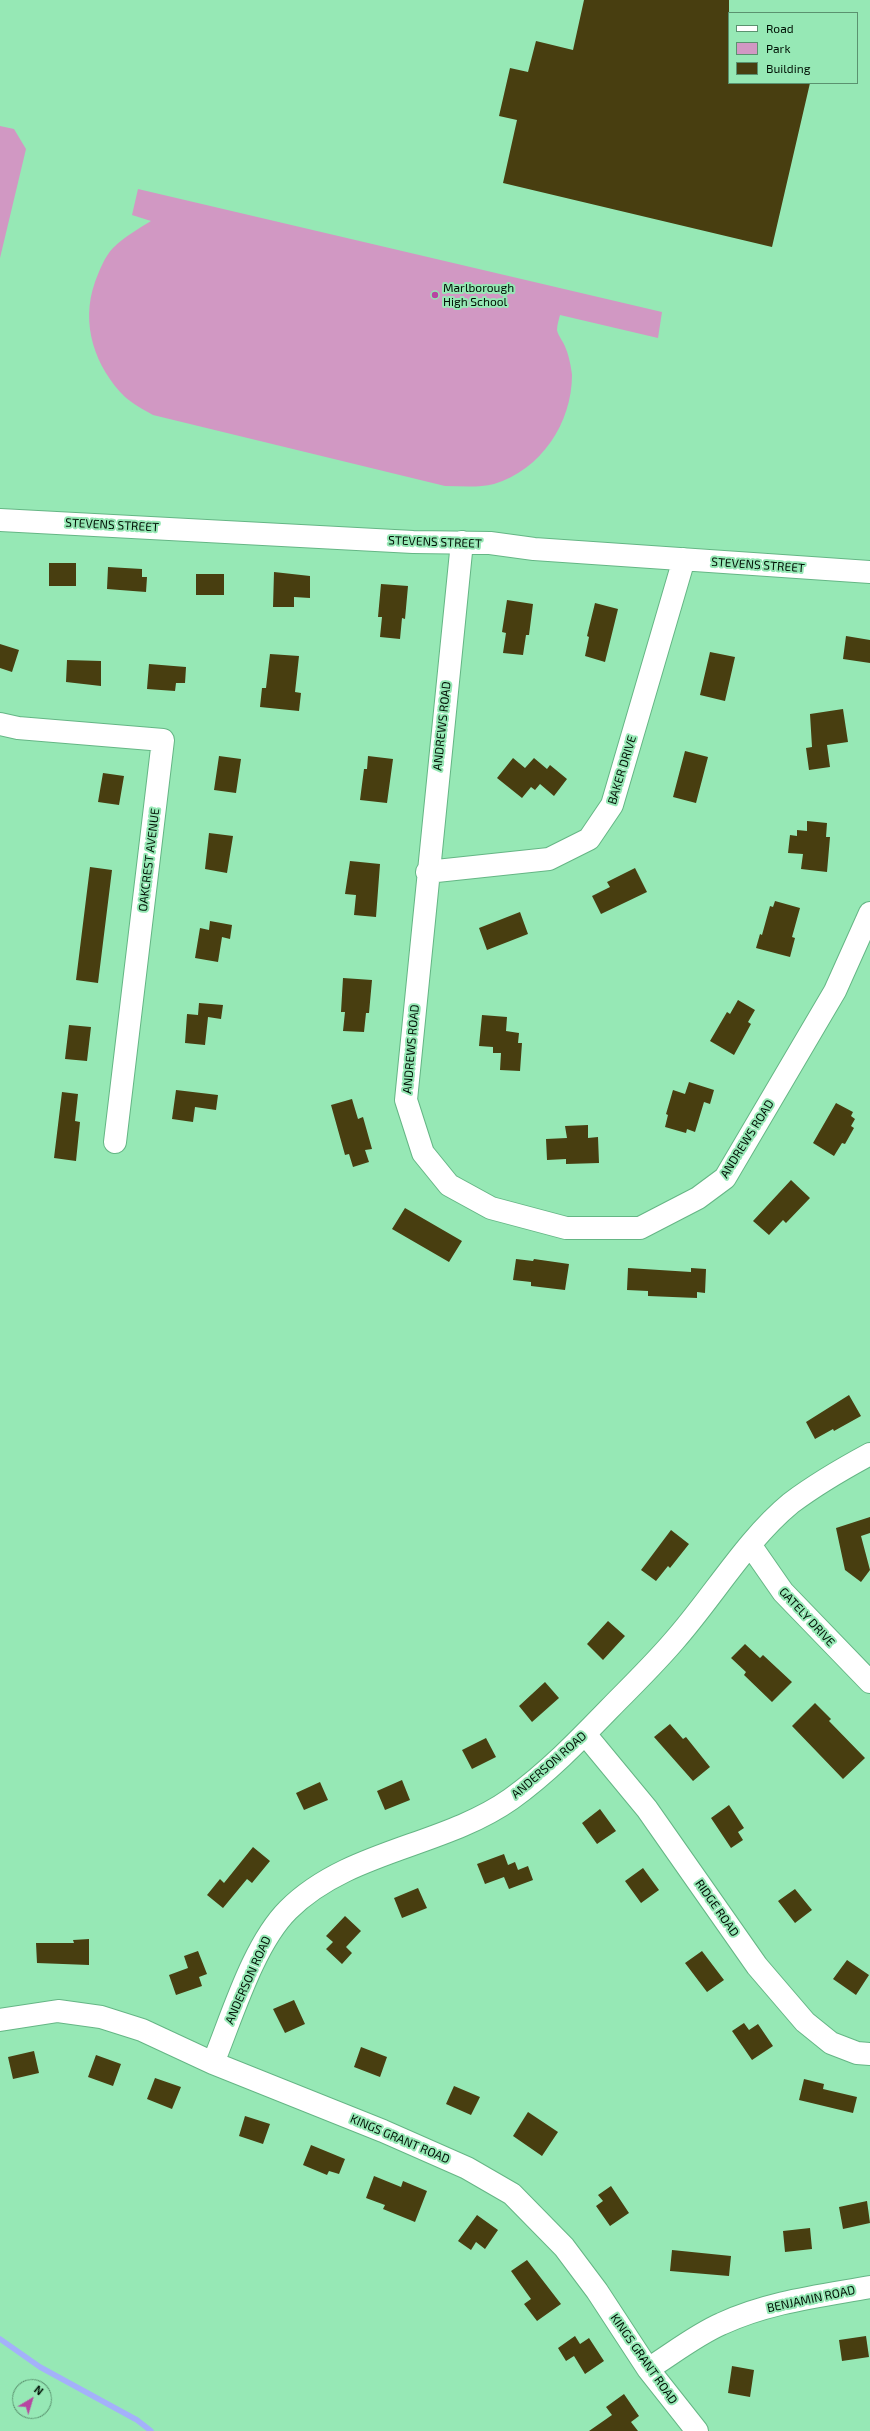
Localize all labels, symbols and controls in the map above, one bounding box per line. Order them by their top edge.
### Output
legend [728,12,858,84]
text: Road [766,21,794,35]
text: Park [766,41,791,55]
text: Building [766,61,810,75]
place label: Marlborough High School [443,281,514,309]
marker: Marlborough High School [430,290,440,300]
street label: STEVENS STREET [65,515,159,535]
street label: STEVENS STREET [388,533,482,551]
street label: STEVENS STREET [711,555,805,575]
street label: ANDREWS ROAD [430,681,454,771]
street label: BAKER DRIVE [605,734,639,806]
street label: OAKCREST AVENUE [136,808,162,912]
street label: ANDREWS ROAD [400,1004,422,1094]
street label: ANDREWS ROAD [717,1097,777,1181]
street label: GATELY DRIVE [776,1585,838,1649]
street label: ANDERSON ROAD [509,1728,589,1802]
street label: RIDGE ROAD [692,1877,742,1939]
street label: ANDERSON ROAD [222,1934,274,2026]
street label: KINGS GRANT ROAD [348,2111,452,2167]
street label: BENJAMIN ROAD [766,2283,856,2315]
street label: KINGS GRANT ROAD [607,2311,681,2407]
north arrow [12,2379,52,2419]
text: N [32,2382,46,2398]

